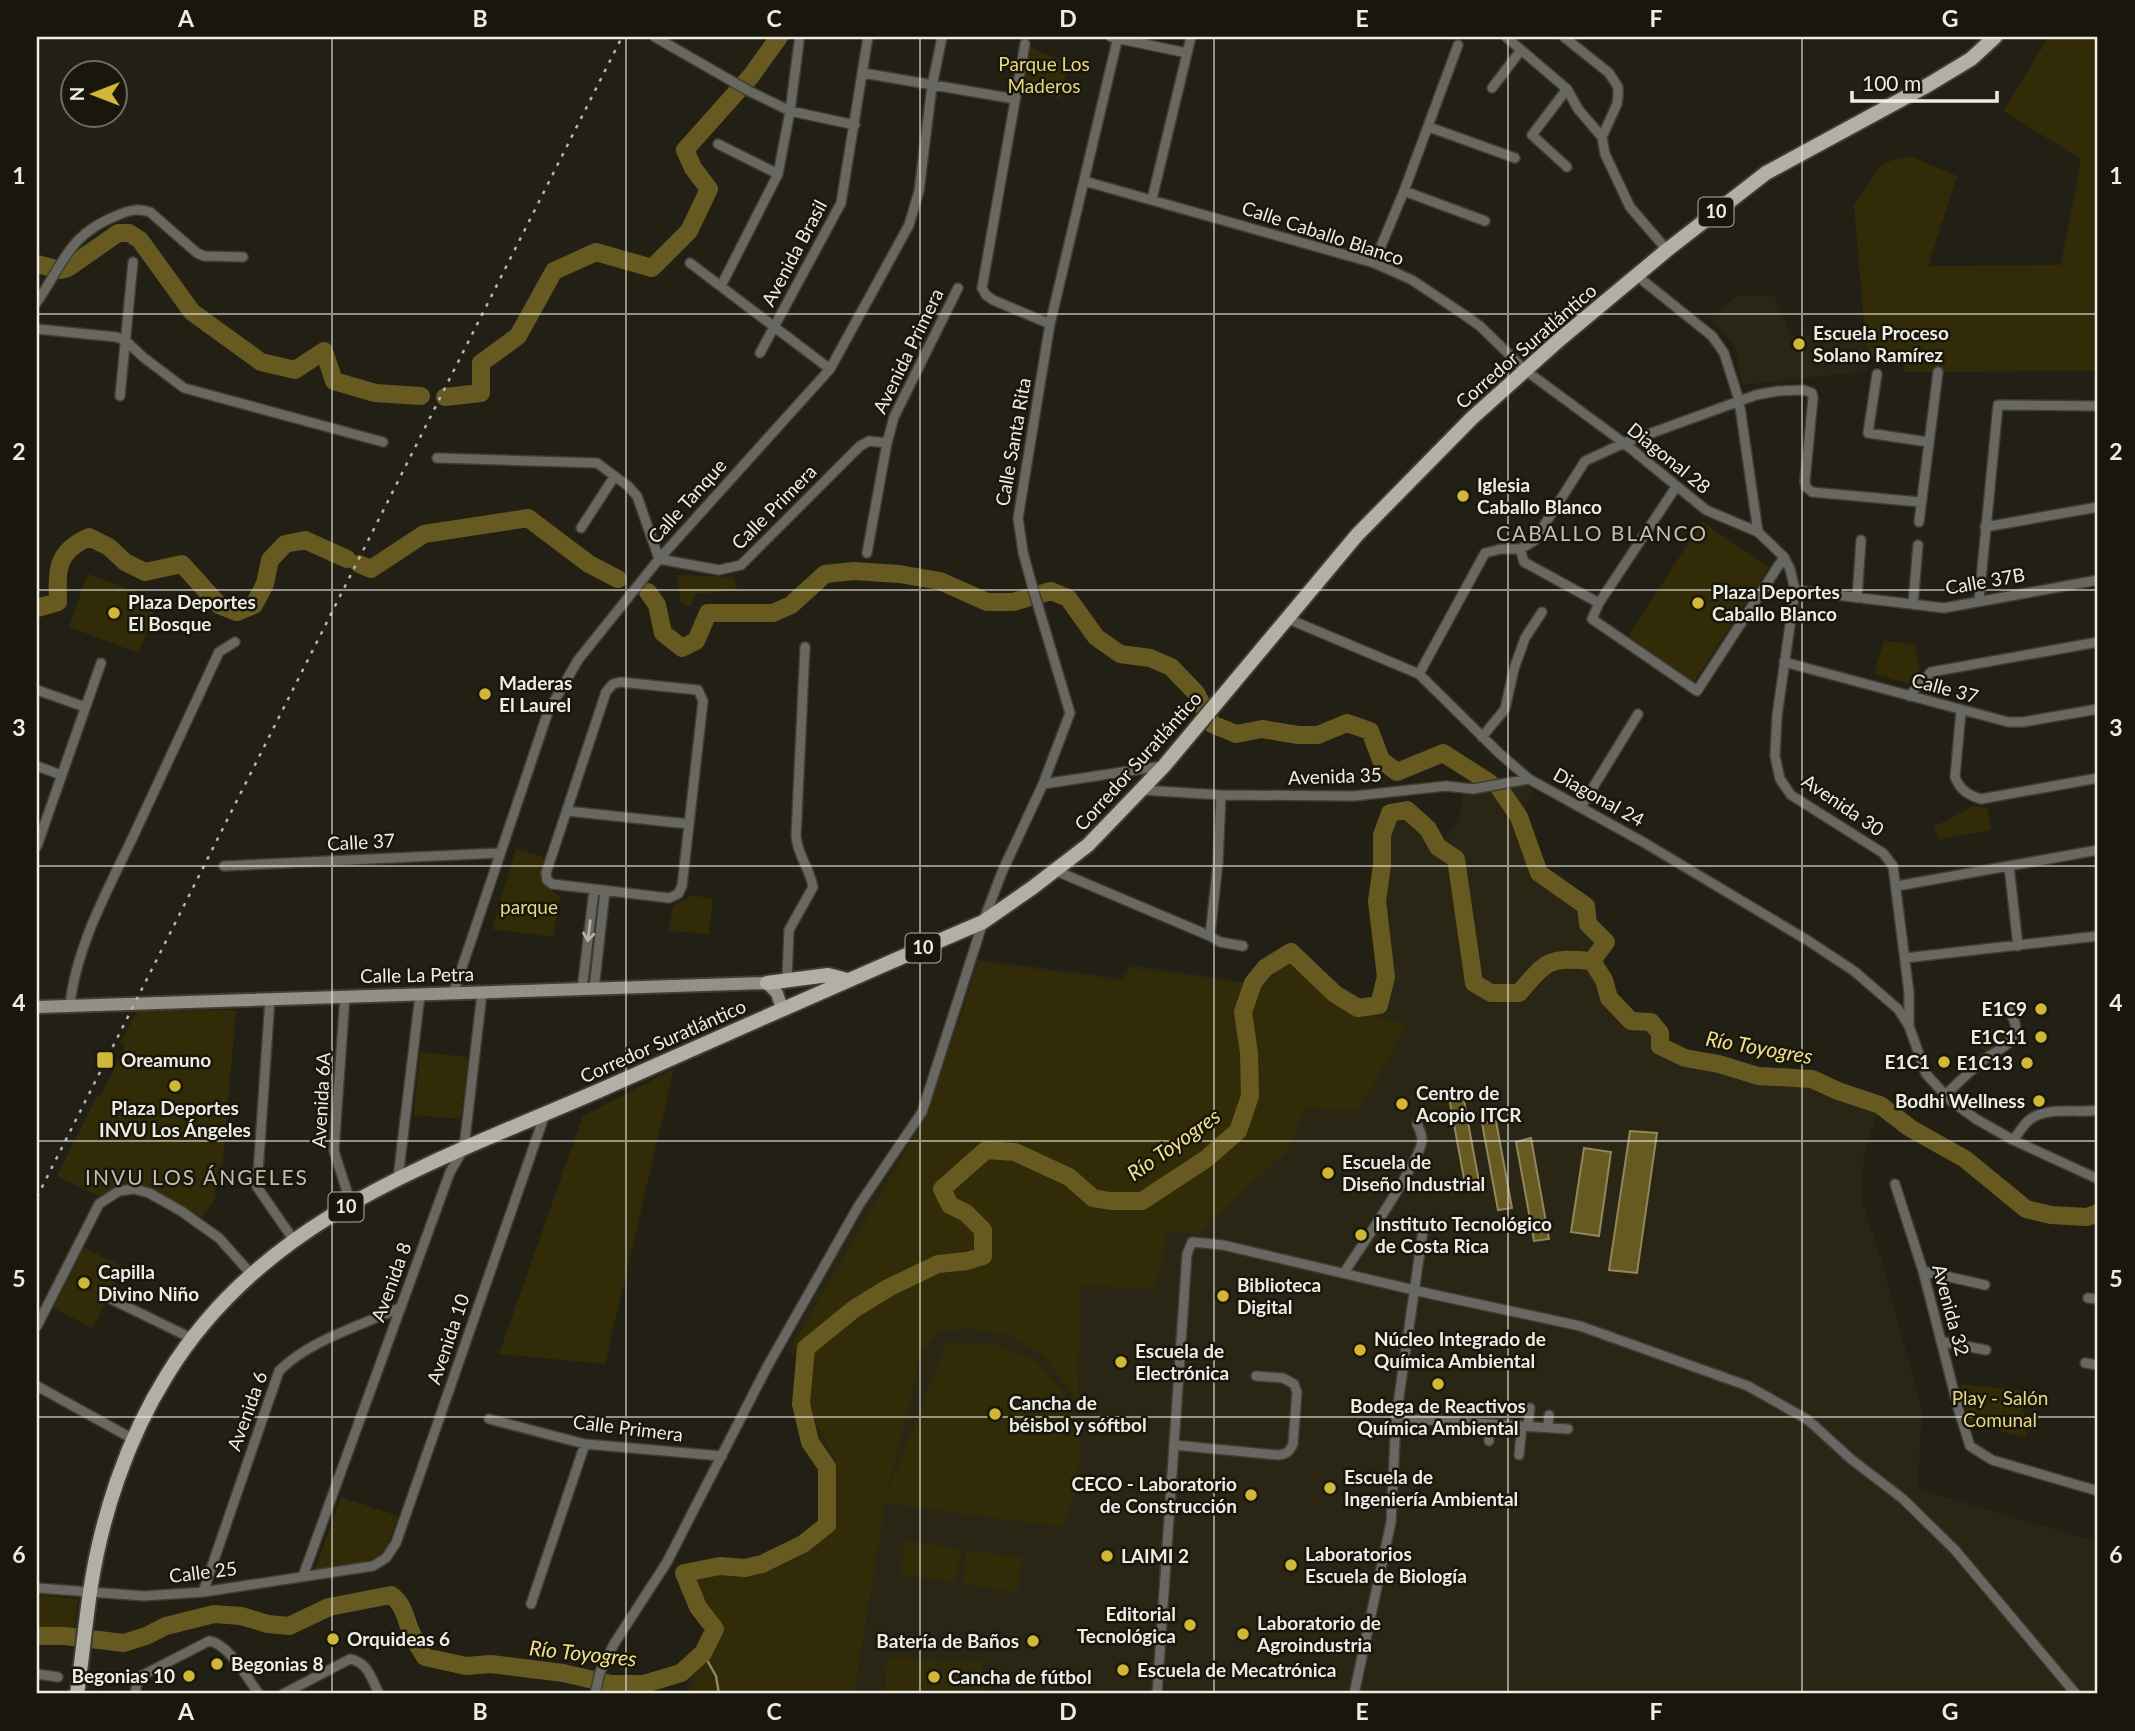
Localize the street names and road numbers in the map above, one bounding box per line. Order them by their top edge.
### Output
street label: Calle Caballo Blanco [1239,195,1407,270]
street label: Avenida Brasil [756,196,831,310]
road number: 10 [1698,197,1734,226]
street label: Corredor Suratlántico [1451,278,1601,413]
street label: Avenida Primera [867,284,948,417]
street label: Calle Santa Rita [990,376,1035,508]
street label: Diagonal 28 [1623,417,1715,498]
street label: Calle Tanque [643,454,731,548]
street label: Calle Primera [726,459,821,554]
street label: Calle 37B [1943,562,2026,599]
street label: Calle 37 [1909,668,1981,707]
street label: Corredor Suratlántico [1069,686,1206,835]
street label: Avenida 35 [1288,762,1382,789]
street label: Diagonal 24 [1550,762,1649,831]
street label: Avenida 30 [1798,769,1889,840]
street label: Calle 37 [326,828,396,855]
road number: 10 [906,933,940,962]
street label: Calle La Petra [360,962,474,987]
street label: Corredor Suratlántico [576,994,749,1087]
street label: Avenida 6A [307,1051,334,1148]
road number: 10 [328,1192,364,1222]
street label: Avenida 8 [366,1239,415,1325]
street label: Avenida 32 [1928,1262,1975,1358]
street label: Avenida 10 [421,1291,474,1387]
street label: Avenida 6 [222,1368,271,1454]
street label: Calle Primera [572,1409,684,1446]
street label: Calle 25 [168,1556,238,1587]

